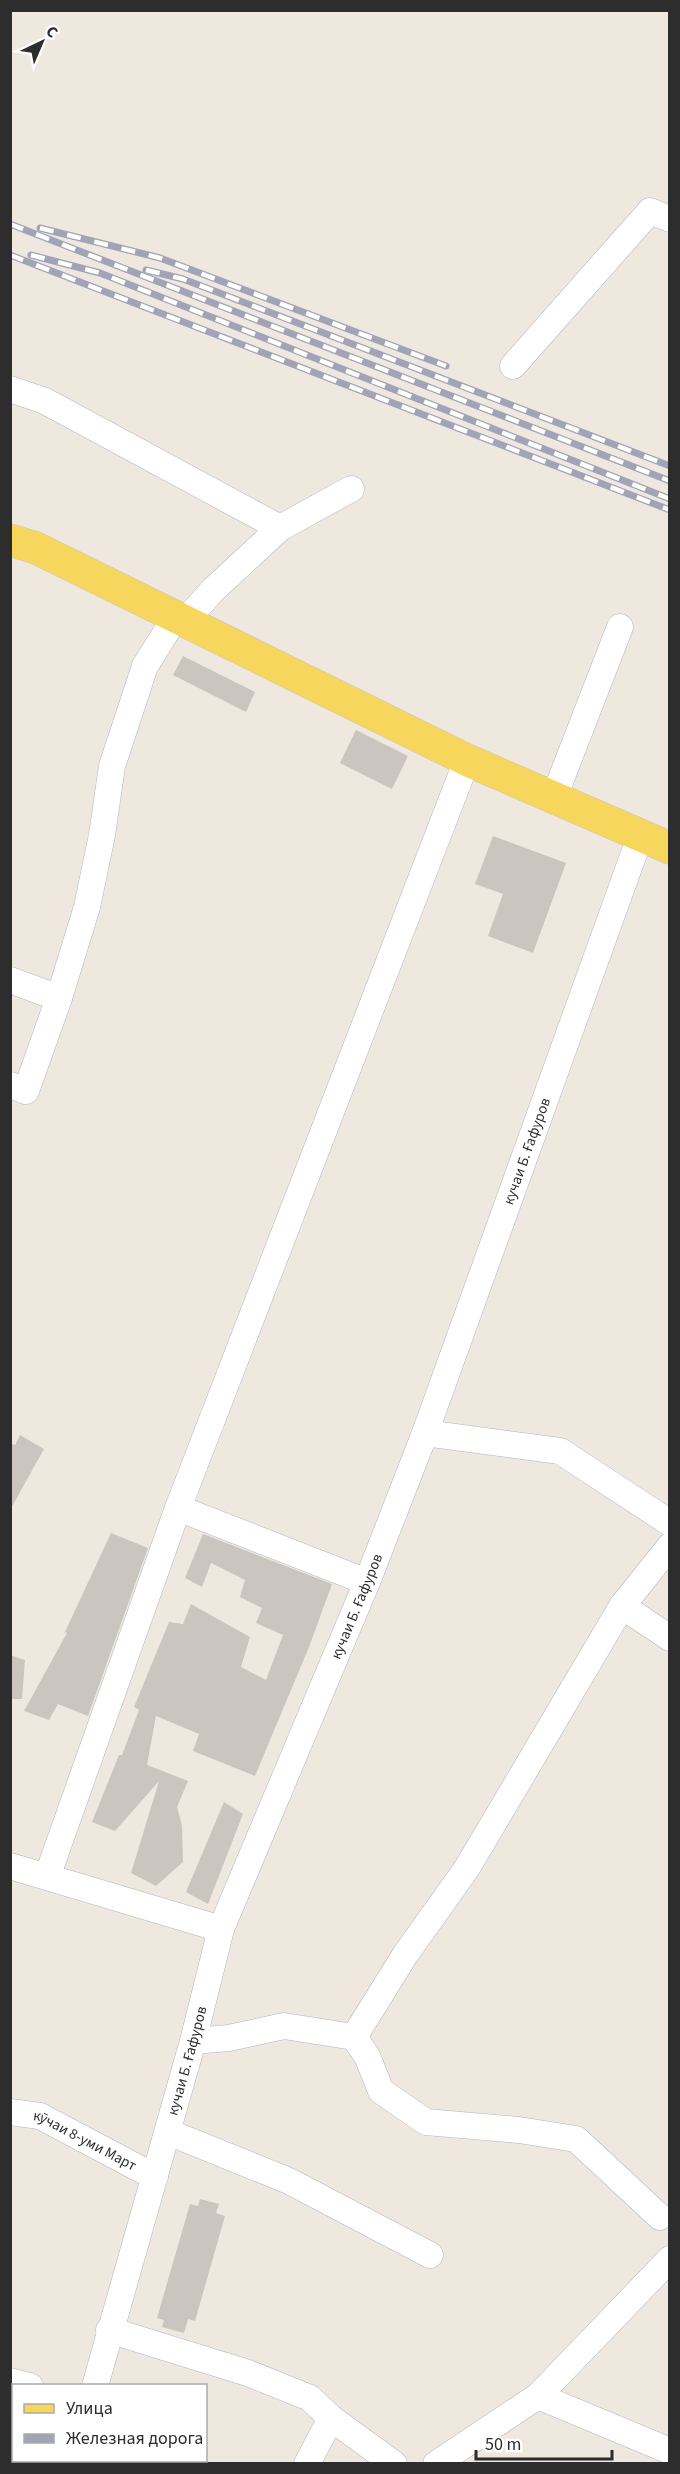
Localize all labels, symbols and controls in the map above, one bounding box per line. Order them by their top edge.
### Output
north arrow [12,12,72,72]
text: С [41,21,63,43]
street label: кучаи Б. Ғафуров [498,1095,556,1208]
street label: кучаи Б. Ғафуров [326,1550,388,1663]
street label: кучаи Б. Ғафуров [162,2004,212,2118]
street label: кӯчаи 8-уми Март [32,2105,140,2176]
legend [12,2384,207,2462]
text: Улица [66,2396,113,2421]
scale bar [476,2423,612,2461]
text: Железная дорога [66,2426,203,2451]
text: 50 m [485,2432,521,2457]

